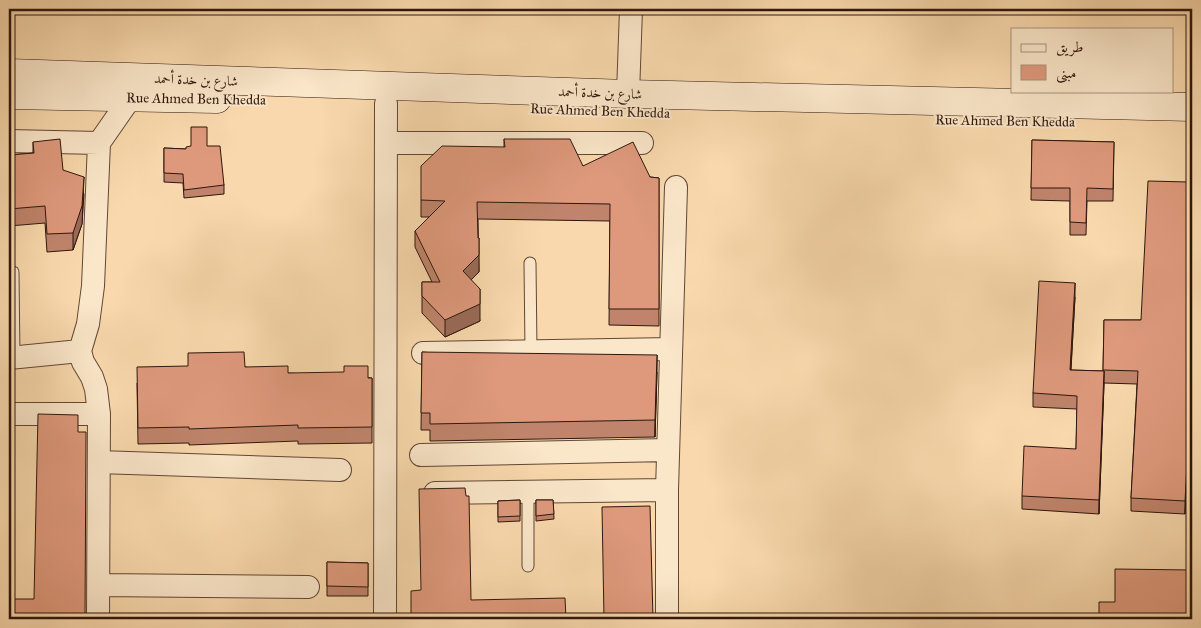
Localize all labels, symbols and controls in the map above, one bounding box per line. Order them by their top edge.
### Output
legend [1011,28,1174,92]
text: طريق [1056,38,1083,57]
text: مبنى [1056,64,1076,84]
street label: شارع بن خدة أحمد [154,68,238,93]
street label: شارع بن خدة أحمد [558,81,642,106]
street label: Rue Ahmed Ben Khedda [126,89,266,109]
street label: Rue Ahmed Ben Khedda [530,100,670,122]
street label: Rue Ahmed Ben Khedda [935,111,1075,131]

